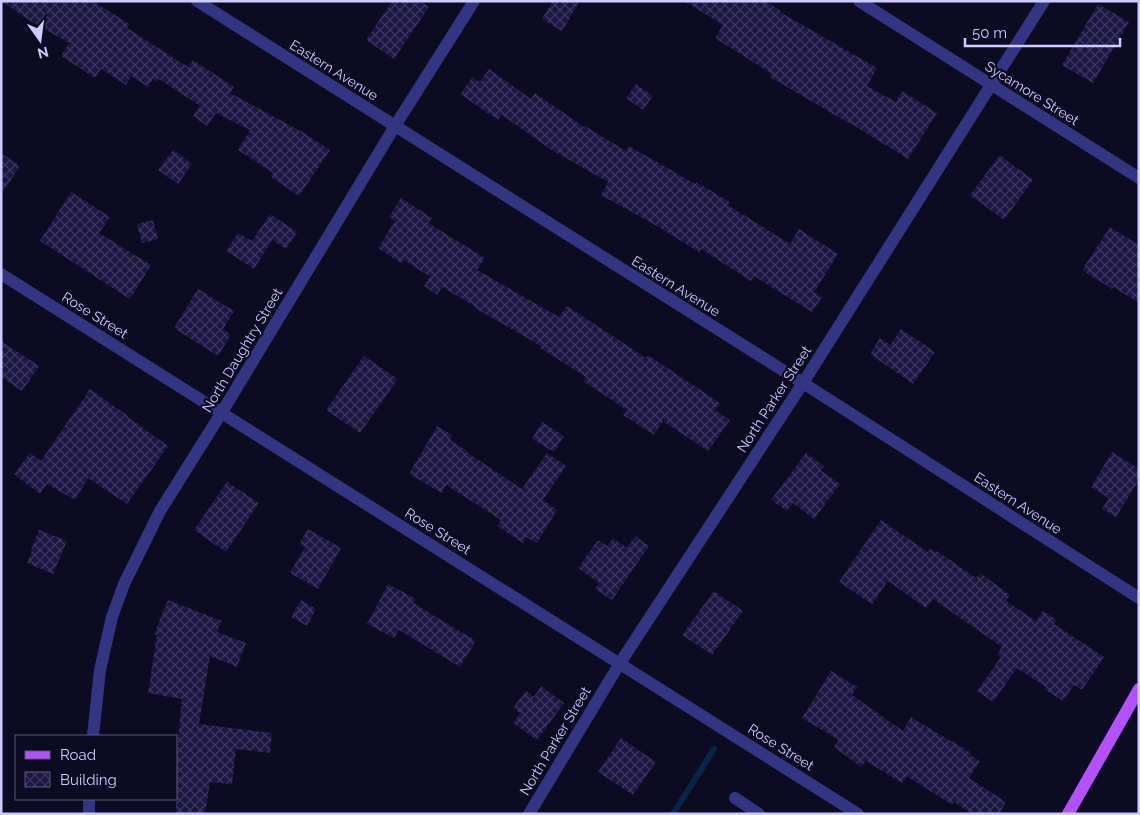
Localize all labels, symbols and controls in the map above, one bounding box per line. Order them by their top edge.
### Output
north arrow [15,15,65,65]
scale bar [965,15,1120,47]
text: 50 m [972,24,1007,42]
street label: Eastern Avenue [287,36,381,104]
text: N [36,44,50,62]
street label: Sycamore Street [982,58,1082,128]
street label: Eastern Avenue [629,252,723,320]
street label: North Daughtry Street [199,285,286,415]
street label: Rose Street [59,288,131,342]
street label: North Parker Street [734,342,815,455]
street label: Eastern Avenue [971,469,1065,537]
street label: Rose Street [402,504,474,558]
street label: North Parker Street [516,684,594,798]
street label: Rose Street [745,720,817,774]
legend [15,735,178,800]
text: Road [60,746,96,764]
text: Building [60,771,117,789]

